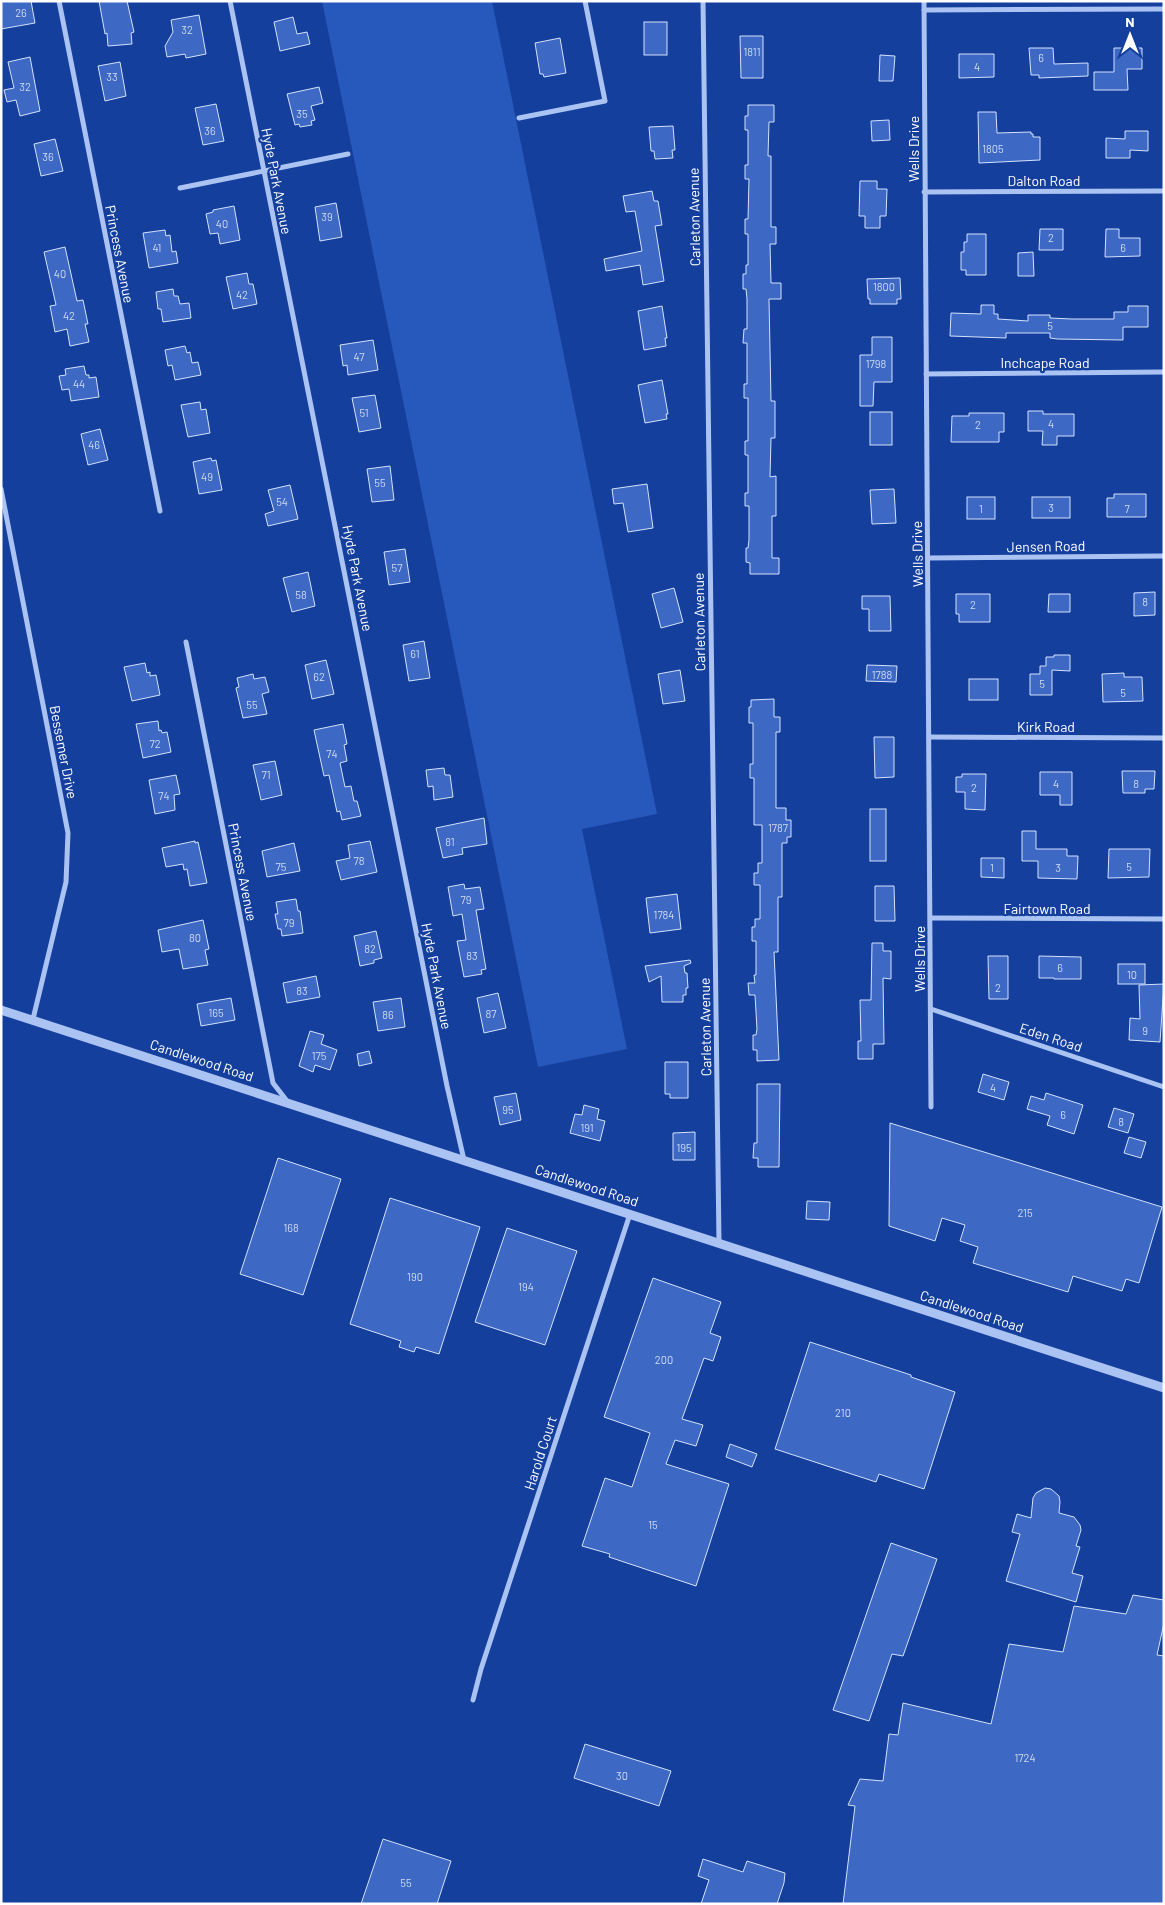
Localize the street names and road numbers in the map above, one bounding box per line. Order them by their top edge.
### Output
street label: Wells Drive [905,116,922,182]
street label: Hyde Park Avenue [258,126,296,236]
street label: Carleton Avenue [685,168,703,266]
street label: Dalton Road [1008,172,1080,189]
street label: Princess Avenue [102,204,138,304]
street label: Inchcape Road [1000,354,1090,371]
street label: Wells Drive [908,521,926,587]
street label: Hyde Park Avenue [339,523,377,633]
street label: Jensen Road [1007,537,1085,555]
street label: Carleton Avenue [690,573,708,671]
street label: Bessemer Drive [47,704,81,800]
street label: Kirk Road [1017,718,1075,735]
street label: Princess Avenue [225,822,261,922]
street label: Fairtown Road [1003,900,1091,917]
street label: Hyde Park Avenue [418,921,456,1031]
street label: Wells Drive [911,926,928,992]
street label: Carleton Avenue [696,978,714,1076]
street label: Eden Road [1018,1019,1084,1055]
street label: Candlewood Road [148,1035,256,1085]
street label: Candlewood Road [533,1160,641,1210]
street label: Candlewood Road [918,1286,1026,1336]
street label: Harold Court [520,1414,560,1492]

